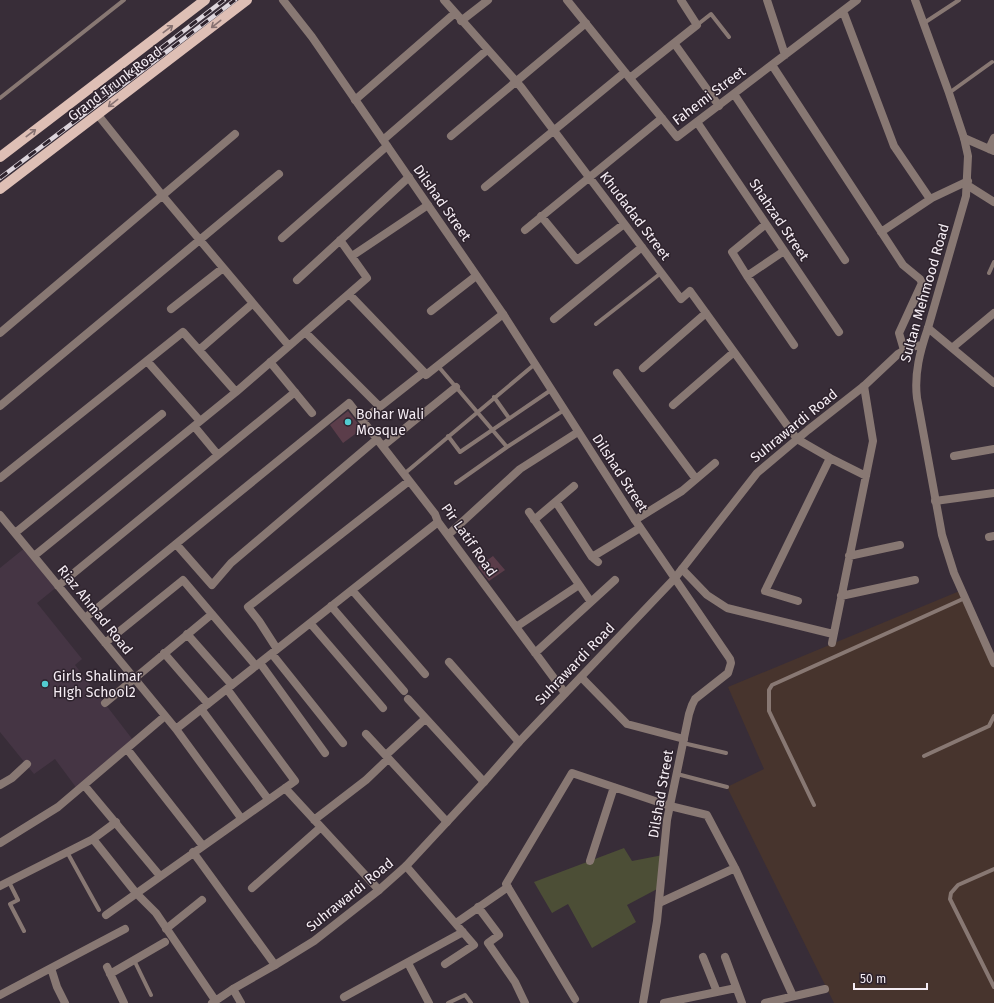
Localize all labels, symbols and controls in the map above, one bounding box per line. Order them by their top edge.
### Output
one-way arrow [211,20,222,28]
one-way arrow [162,24,173,33]
street label: Grand Trunk Road [65,43,165,125]
street label: Fahemi Street [669,62,750,129]
one-way arrow [108,99,119,107]
one-way arrow [25,129,36,137]
street label: Dilshad Street [409,161,475,245]
street label: Khudadad Street [596,168,674,264]
street label: Shahzad Street [745,176,813,265]
street label: Sultan Mehmood Road [897,222,953,364]
street label: Suhrawardi Road [747,386,841,466]
place label: Bohar Wali Mosque [356,406,424,439]
marker: Bohar Wali Mosque [343,417,353,427]
street label: Dilshad Street [588,431,652,516]
street label: Pir Latif Road [438,500,500,580]
street label: Riaz Ahmad Road [54,562,136,658]
street label: Suhrawardi Road [532,620,618,708]
place label: Girls Shalimar HIgh School2 [53,668,143,701]
marker: Girls Shalimar HIgh School2 [40,679,50,689]
street label: Dilshad Street [645,748,677,840]
street label: Suhrawardi Road [303,855,397,935]
scale bar [854,965,927,991]
text: 50 m [860,972,886,986]

